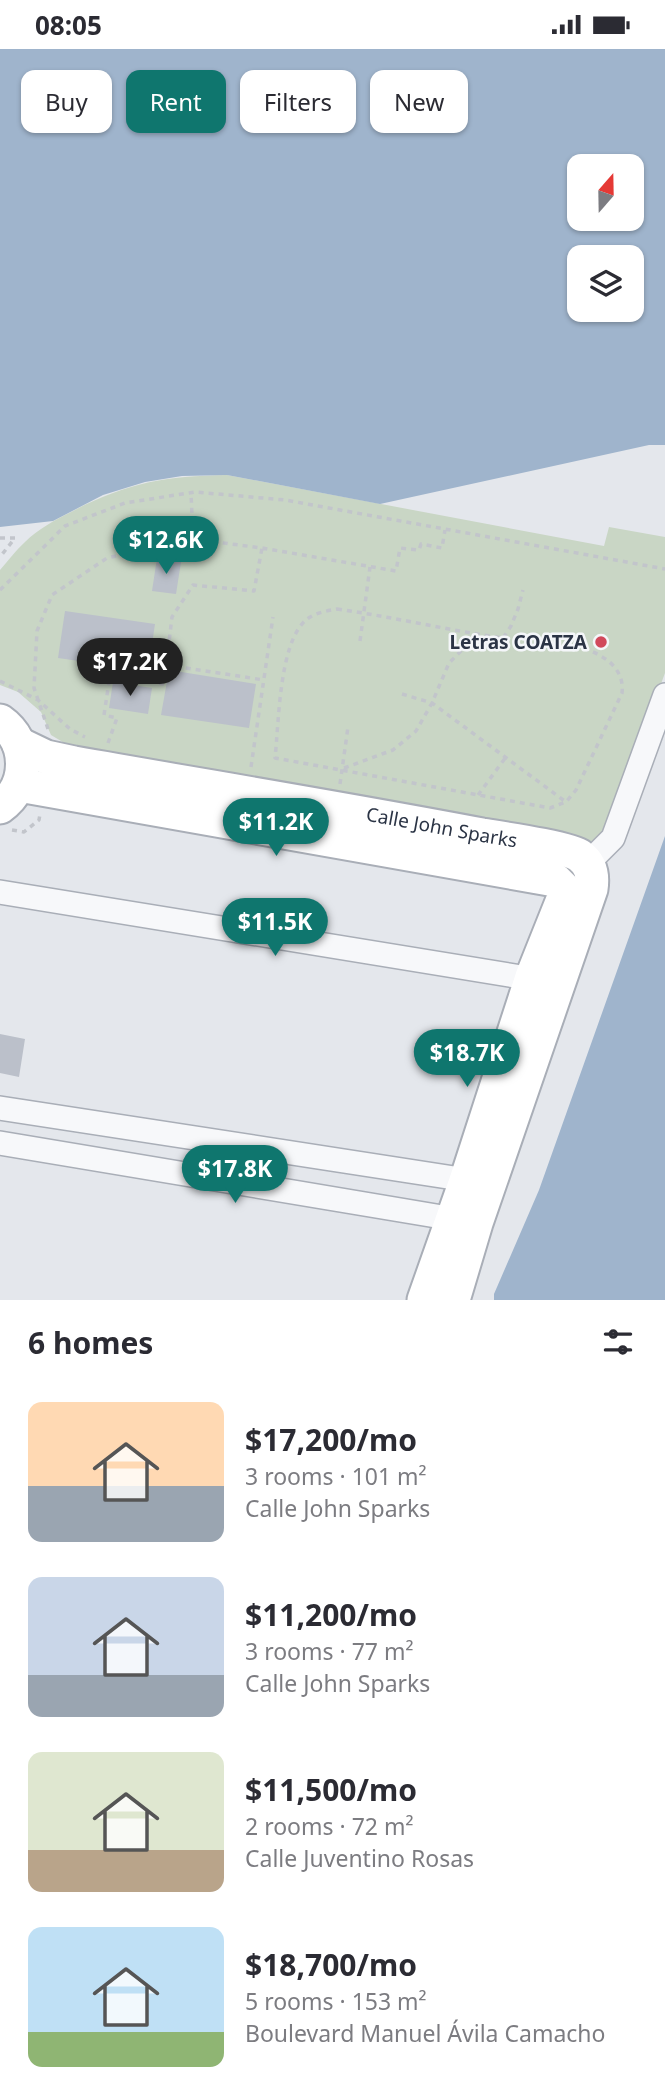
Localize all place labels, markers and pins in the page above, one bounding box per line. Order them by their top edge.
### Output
pin: $12.6K [109,517,223,576]
place label: Letras COATZA [449,629,588,655]
marker: Letras COATZA [593,634,609,650]
pin: $17.2K [73,639,187,698]
pin: $11.2K [219,799,333,858]
pin: $11.5K [218,899,332,958]
pin: $18.7K [410,1030,524,1089]
pin: $17.8K [178,1145,292,1205]

